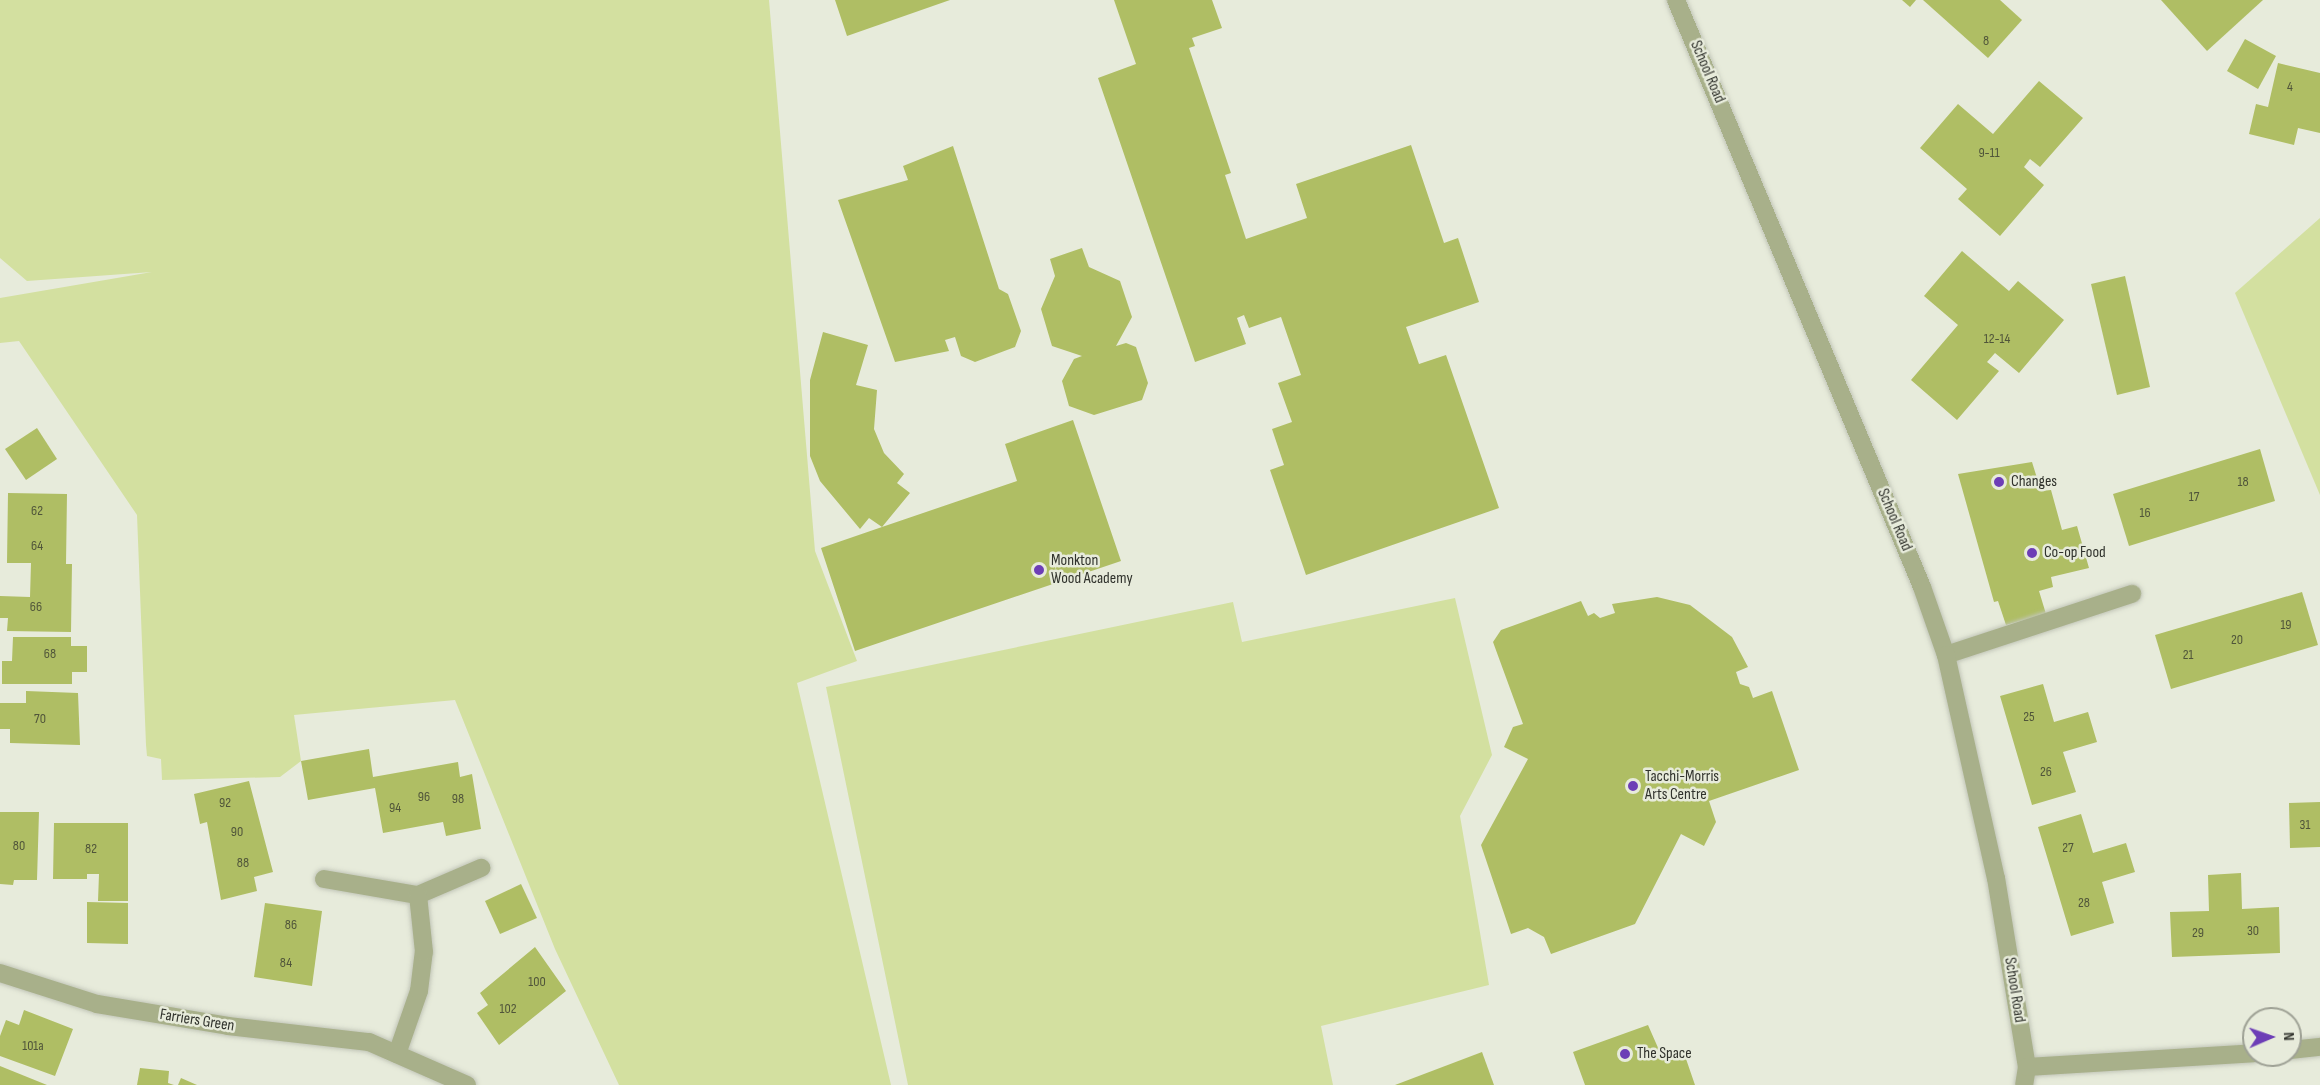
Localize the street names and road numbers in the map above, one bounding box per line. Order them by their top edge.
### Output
street label: School Road [1685,38,1729,106]
street label: School Road [1872,486,1916,554]
street label: School Road [1999,956,2029,1024]
street label: Farriers Green [158,1006,236,1036]

